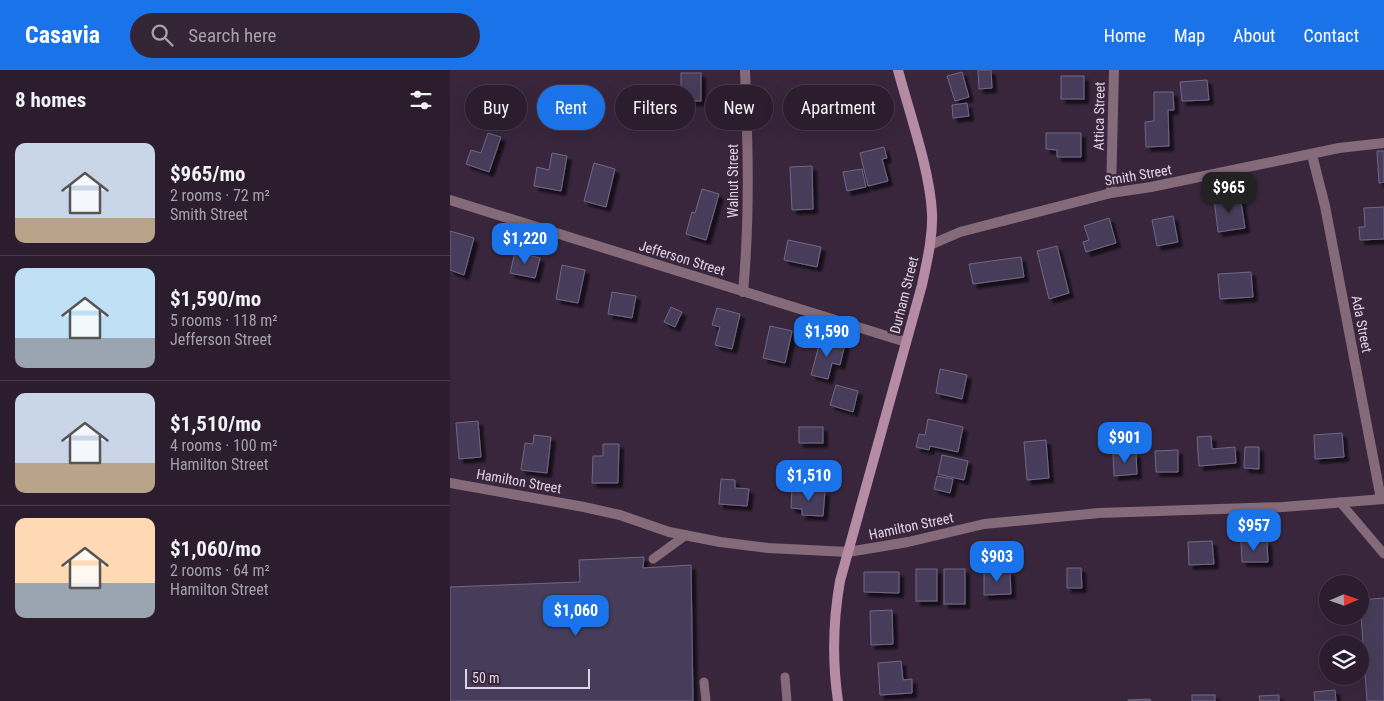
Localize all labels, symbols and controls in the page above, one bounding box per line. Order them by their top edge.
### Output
search box [130,13,480,58]
text: Casavia [25,21,100,49]
icon: search [148,21,176,49]
text: Search here [188,24,277,47]
text: Home [1104,25,1146,46]
text: Map [1174,25,1205,46]
text: About [1233,25,1275,46]
text: Contact [1303,25,1359,46]
street label: Attica Street [1090,82,1108,150]
chip: Buy [465,85,527,130]
chip: Rent [537,85,605,130]
chip: Filters [615,85,695,130]
chip: New [705,85,773,130]
chip: Apartment [783,85,894,130]
icon: filters [407,86,435,114]
text: 8 homes [15,88,86,112]
street label: Walnut Street [725,144,741,218]
street label: Smith Street [1103,161,1173,189]
text: $965/mo [170,162,245,186]
icon: home [55,163,115,223]
pin: $965 [1199,172,1259,214]
text: $965 [1213,178,1245,197]
text: 2 rooms · 72 m² [170,186,270,205]
text: Smith Street [170,205,248,224]
pin: $1,220 [484,222,566,265]
text: $1,220 [503,229,547,248]
street label: Jefferson Street [637,237,727,279]
street label: Durham Street [887,255,921,335]
text: $1,590/mo [170,287,261,311]
icon: home [55,288,115,348]
street label: Ada Street [1349,294,1375,354]
text: 5 rooms · 118 m² [170,311,278,330]
pin: $1,590 [786,316,868,358]
text: $1,590 [805,322,849,341]
text: Jefferson Street [170,330,272,349]
text: $1,510/mo [170,412,261,436]
icon: home [55,413,115,473]
pin: $901 [1095,422,1155,464]
text: $901 [1109,428,1141,447]
text: 4 rooms · 100 m² [170,436,278,455]
text: Hamilton Street [170,455,269,474]
pin: $1,510 [768,460,850,502]
street label: Hamilton Street [475,466,563,496]
text: $1,510 [787,466,831,485]
street label: Hamilton Street [867,509,955,543]
pin: $957 [1224,510,1284,552]
text: $957 [1238,516,1270,535]
text: $1,060/mo [170,537,261,561]
icon: home [55,538,115,598]
pin: $903 [967,540,1027,583]
text: $903 [981,547,1013,566]
text: 2 rooms · 64 m² [170,561,270,580]
north arrow [1319,575,1369,625]
map controls [1319,575,1369,685]
text: Hamilton Street [170,580,269,599]
pin: $1,060 [535,594,617,637]
text: $1,060 [554,601,598,620]
button: layers [1319,635,1369,685]
scale bar [465,666,590,689]
text: 50 m [472,670,500,686]

